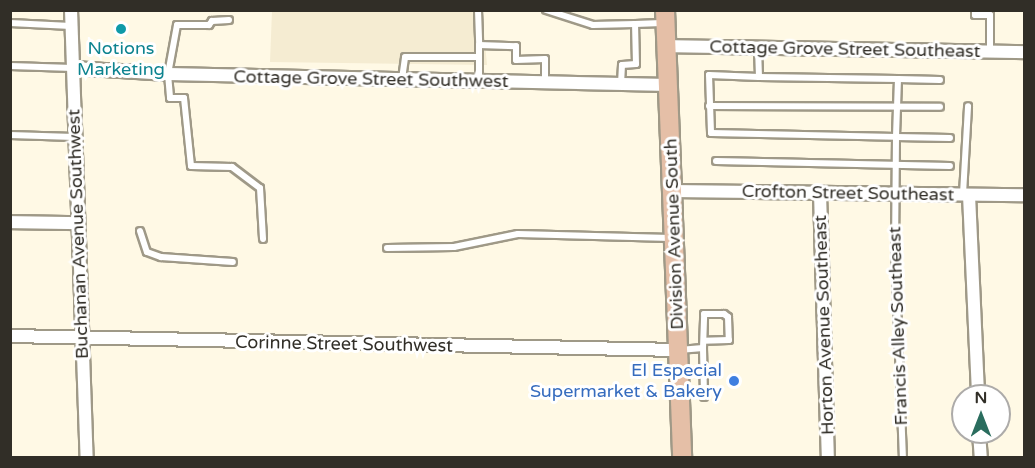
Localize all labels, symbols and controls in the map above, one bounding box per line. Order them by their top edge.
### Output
marker: Notions Marketing [114,22,128,36]
street label: Cottage Grove Street Southeast [709,36,981,62]
place label: Notions Marketing [77,38,165,80]
street label: Cottage Grove Street Southwest [233,66,509,92]
street label: Buchanan Avenue Southwest [63,109,93,359]
street label: Division Avenue South [660,138,688,330]
street label: Crofton Street Southeast [742,180,954,206]
street label: Horton Avenue Southeast [809,215,839,435]
street label: Francis Alley Southeast [884,226,912,426]
street label: Corinne Street Southwest [235,331,453,357]
place label: El Especial Supermarket & Bakery [530,360,722,403]
marker: El Especial Supermarket & Bakery [727,374,741,388]
north arrow [951,384,1011,444]
text: N [975,388,987,408]

